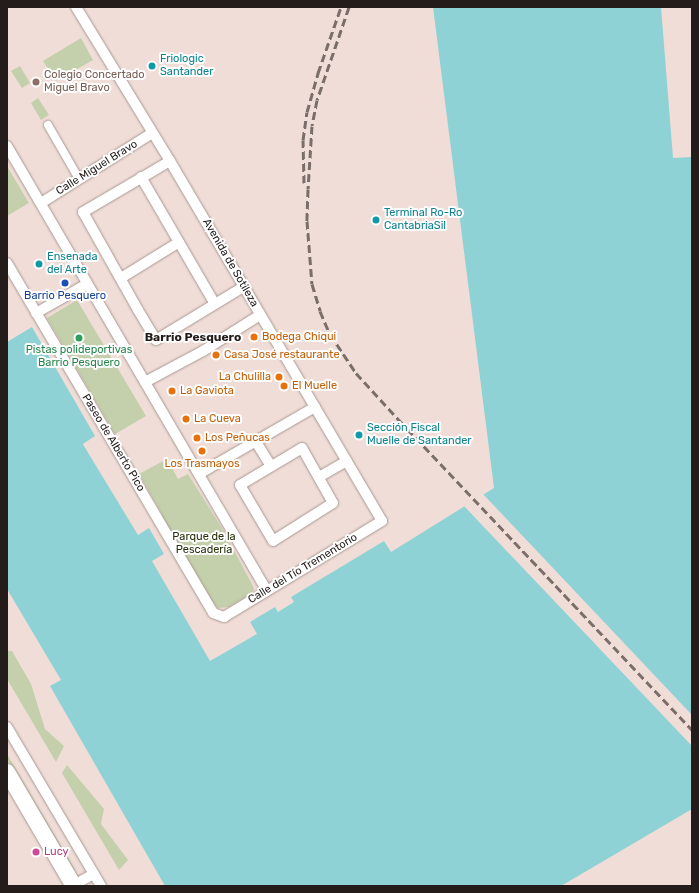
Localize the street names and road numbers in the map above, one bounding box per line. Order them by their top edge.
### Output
street label: Calle Miguel Bravo [54,138,140,198]
street label: Avenida de Sotileza [199,217,261,309]
street label: Paseo de Alberto Pico [79,392,147,494]
street label: Calle del Tío Trementorio [246,531,360,607]

